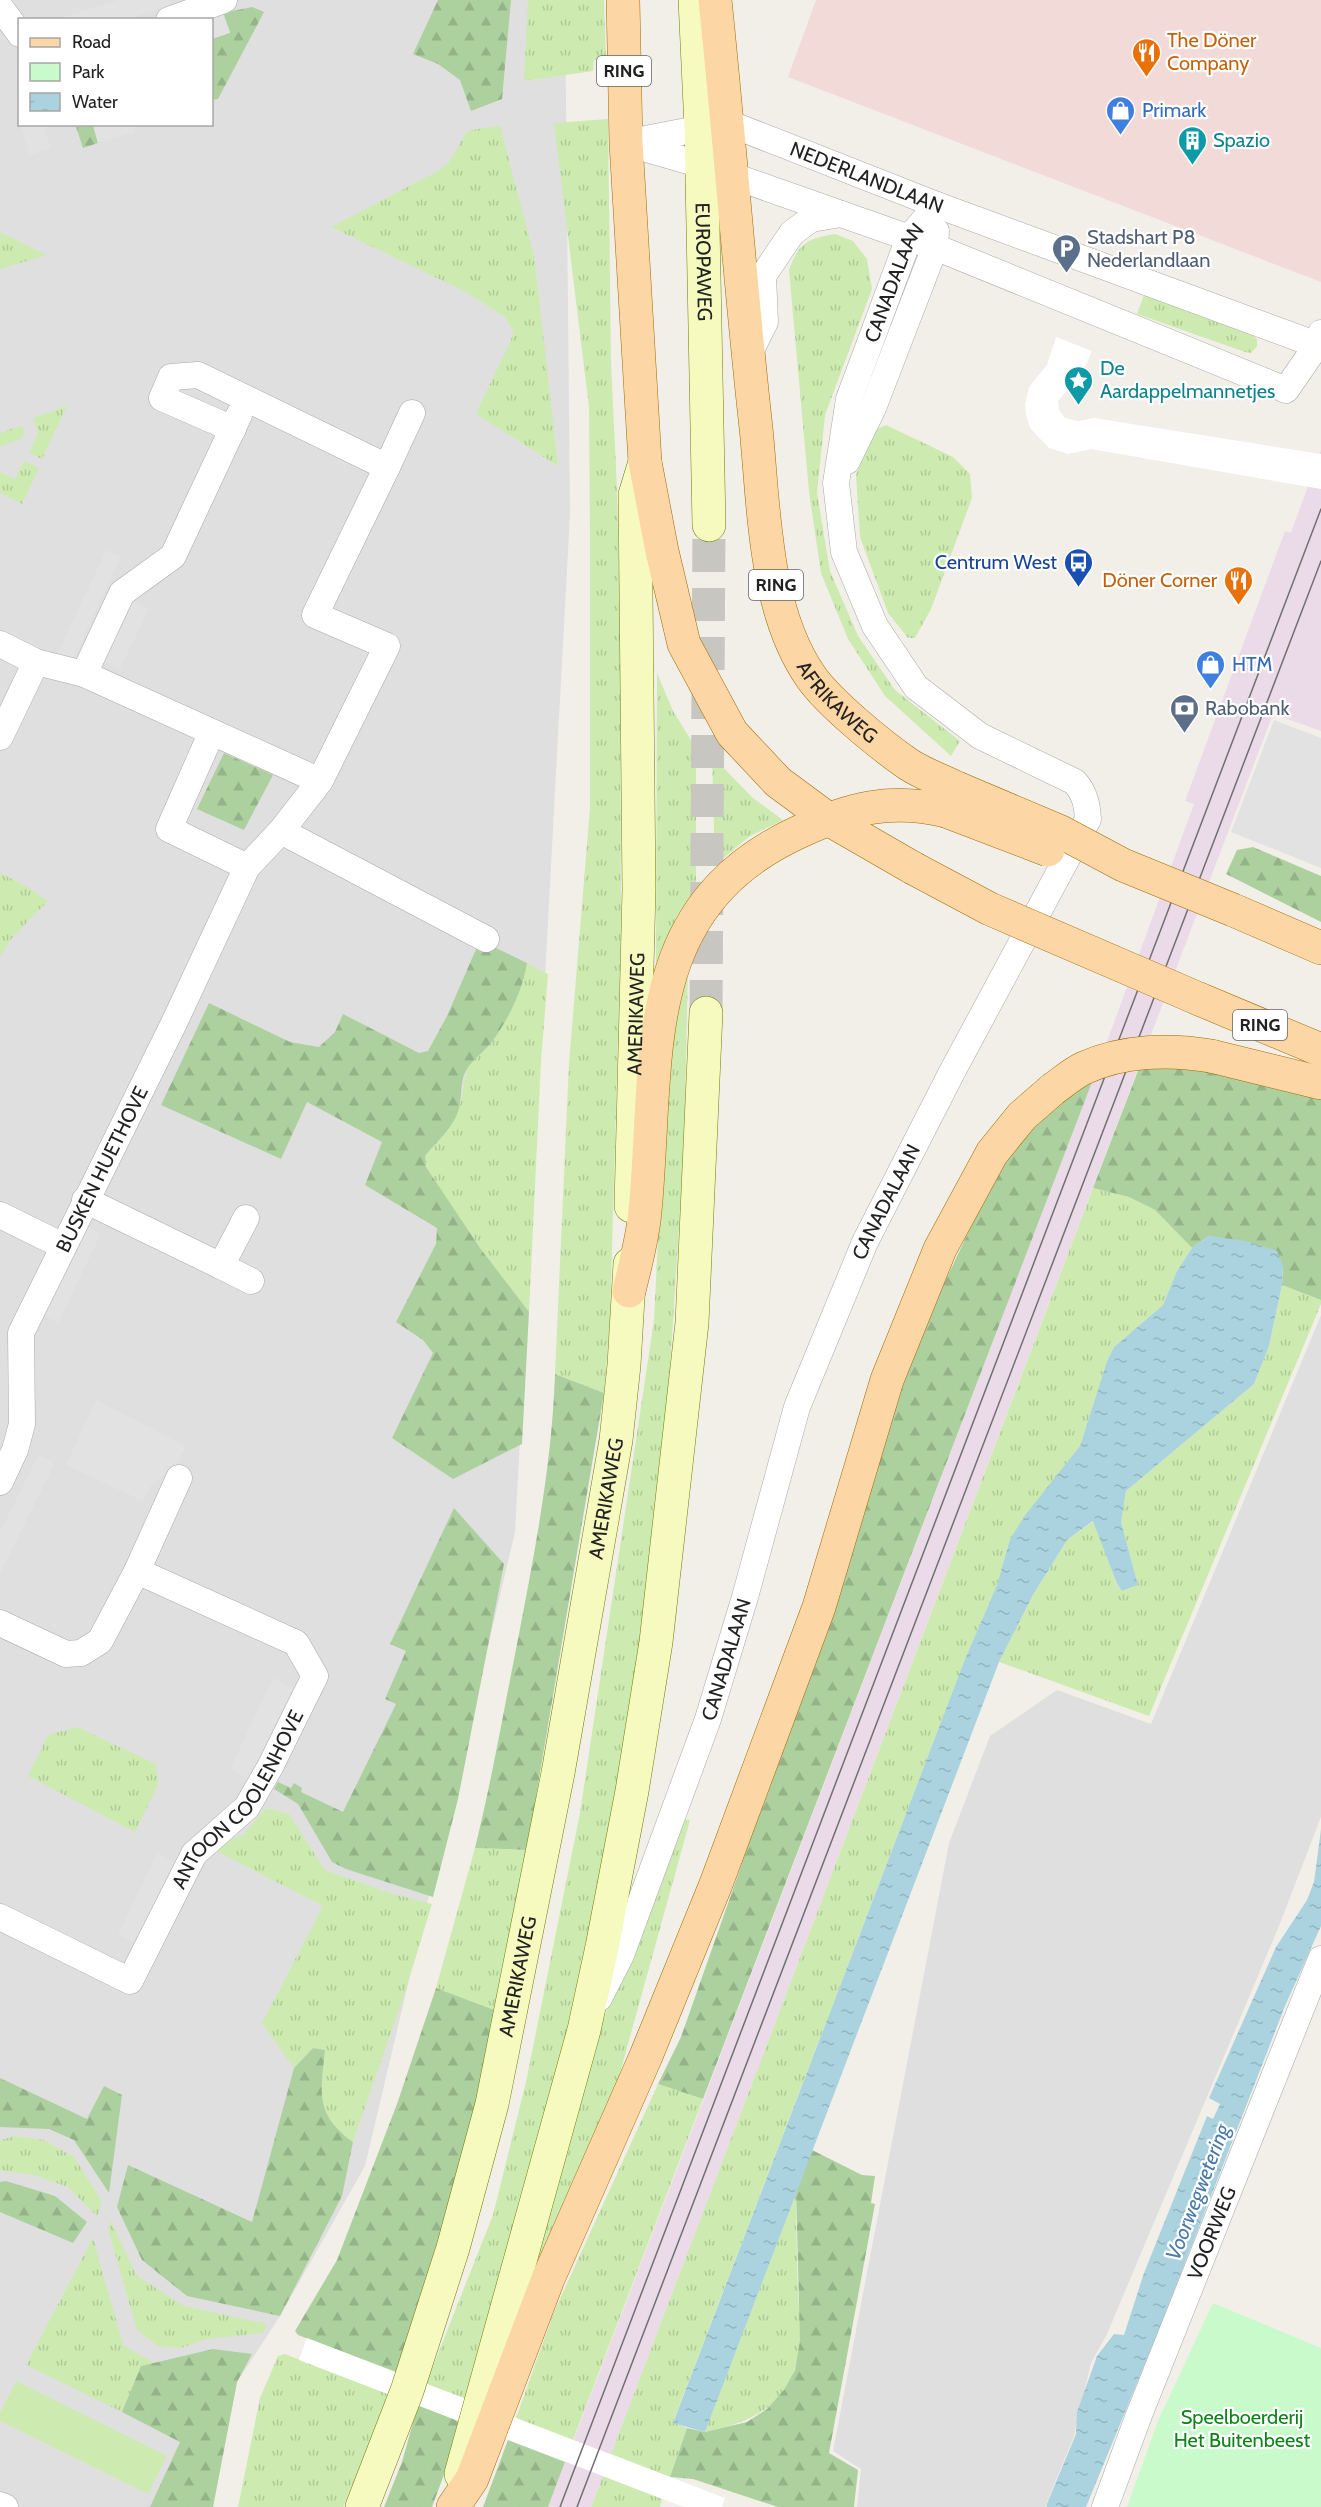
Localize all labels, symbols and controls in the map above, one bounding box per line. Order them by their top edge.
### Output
legend [18,18,213,126]
place label: The Döner Company [1167,28,1257,75]
text: Road [72,31,111,53]
restaurant icon: The Döner Company [1130,36,1162,78]
road number: RING [597,56,651,86]
text: Park [72,61,105,83]
text: Water [72,91,118,113]
shop icon: Primark [1105,94,1137,136]
place label: Primark [1142,98,1206,122]
building icon: Spazio [1176,124,1208,166]
place label: Spazio [1213,128,1270,152]
street label: NEDERLANDLAAN [787,137,947,218]
street label: EUROPAWEG [691,202,717,321]
street label: CANADALAAN [859,218,929,346]
place label: Stadshart P8 Nederlandlaan [1087,225,1210,272]
parking icon: Stadshart P8 Nederlandlaan [1050,232,1082,274]
place label: De Aardappelmannetjes [1100,356,1275,403]
place icon: De Aardappelmannetjes [1063,364,1095,406]
bus stop icon: Centrum West [1062,546,1094,588]
place label: Centrum West [935,550,1057,574]
restaurant icon: Döner Corner [1222,564,1254,606]
place label: Döner Corner [1102,568,1218,592]
road number: RING [749,570,803,600]
shop icon: HTM [1195,648,1227,690]
place label: HTM [1232,652,1273,676]
street label: AFRIKAWEG [792,656,883,748]
bank icon: Rabobank [1168,692,1200,734]
place label: Rabobank [1205,696,1290,720]
street label: AMERIKAWEG [622,952,649,1076]
road number: RING [1233,1010,1287,1040]
street label: BUSKEN HUETHOVE [51,1082,153,1256]
street label: CANADALAAN [847,1140,925,1263]
street label: AMERIKAWEG [583,1436,628,1561]
street label: CANADALAAN [696,1595,756,1724]
street label: ANTOON COOLENHOVE [166,1706,308,1893]
street label: AMERIKAWEG [494,1914,541,2039]
water label: Voorwegwetering [1160,2119,1235,2263]
street label: VOORWEG [1182,2183,1241,2283]
park label: Speelboerderij Het Buitenbeest [1174,2405,1311,2452]

